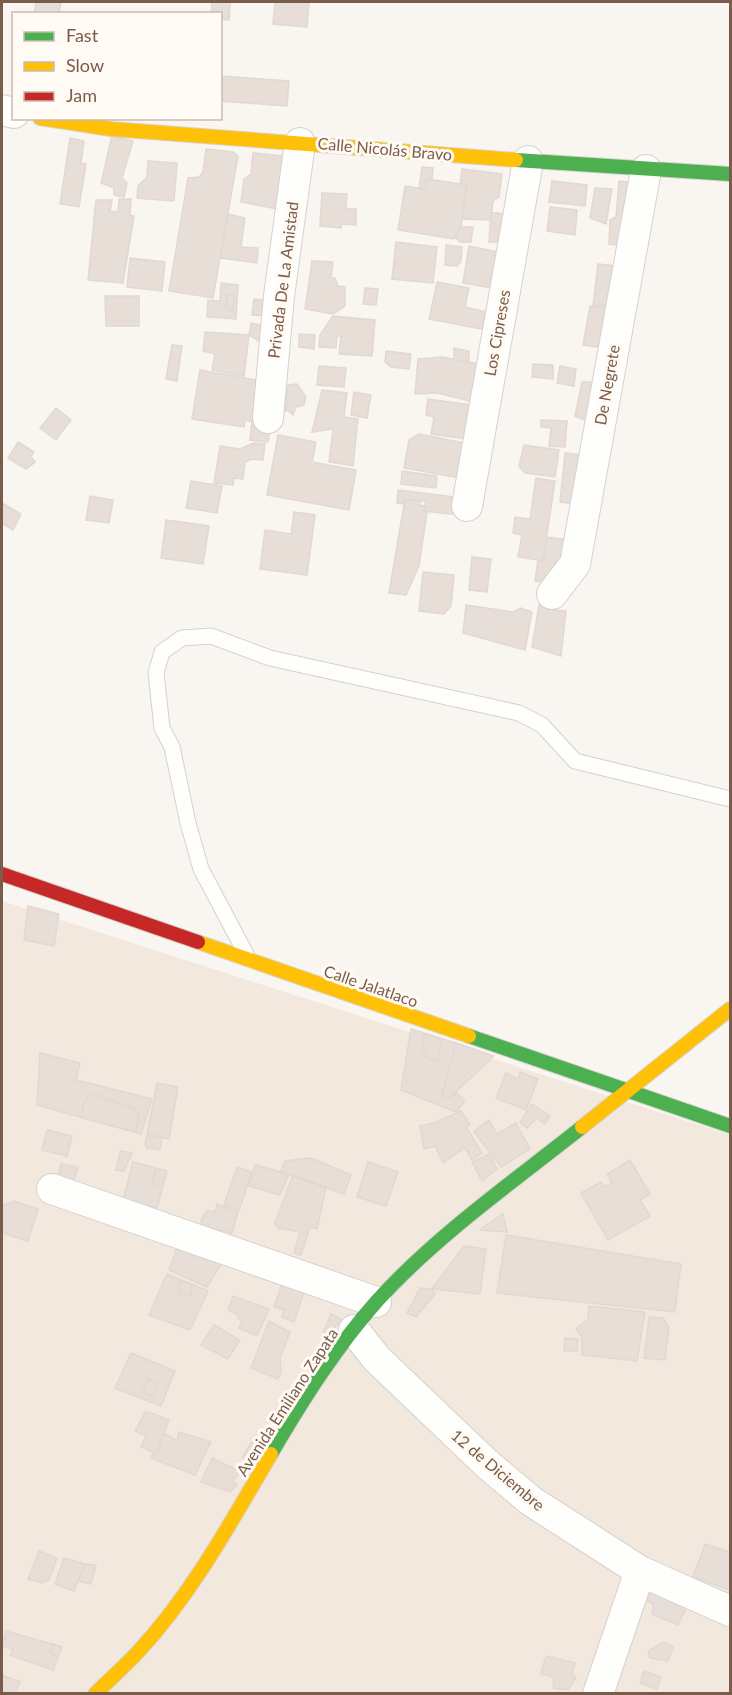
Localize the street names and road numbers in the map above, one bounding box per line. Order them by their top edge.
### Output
street label: Calle Nicolás Bravo [317,133,453,164]
street label: Privada De La Amistad [263,200,302,359]
street label: Los Cipreses [480,288,513,378]
street label: De Negrete [590,343,623,427]
street label: Calle Jalatlaco [322,961,421,1011]
street label: Avenida Emiliano Zapata [232,1324,341,1479]
street label: 12 de Diciembre [448,1425,549,1514]

